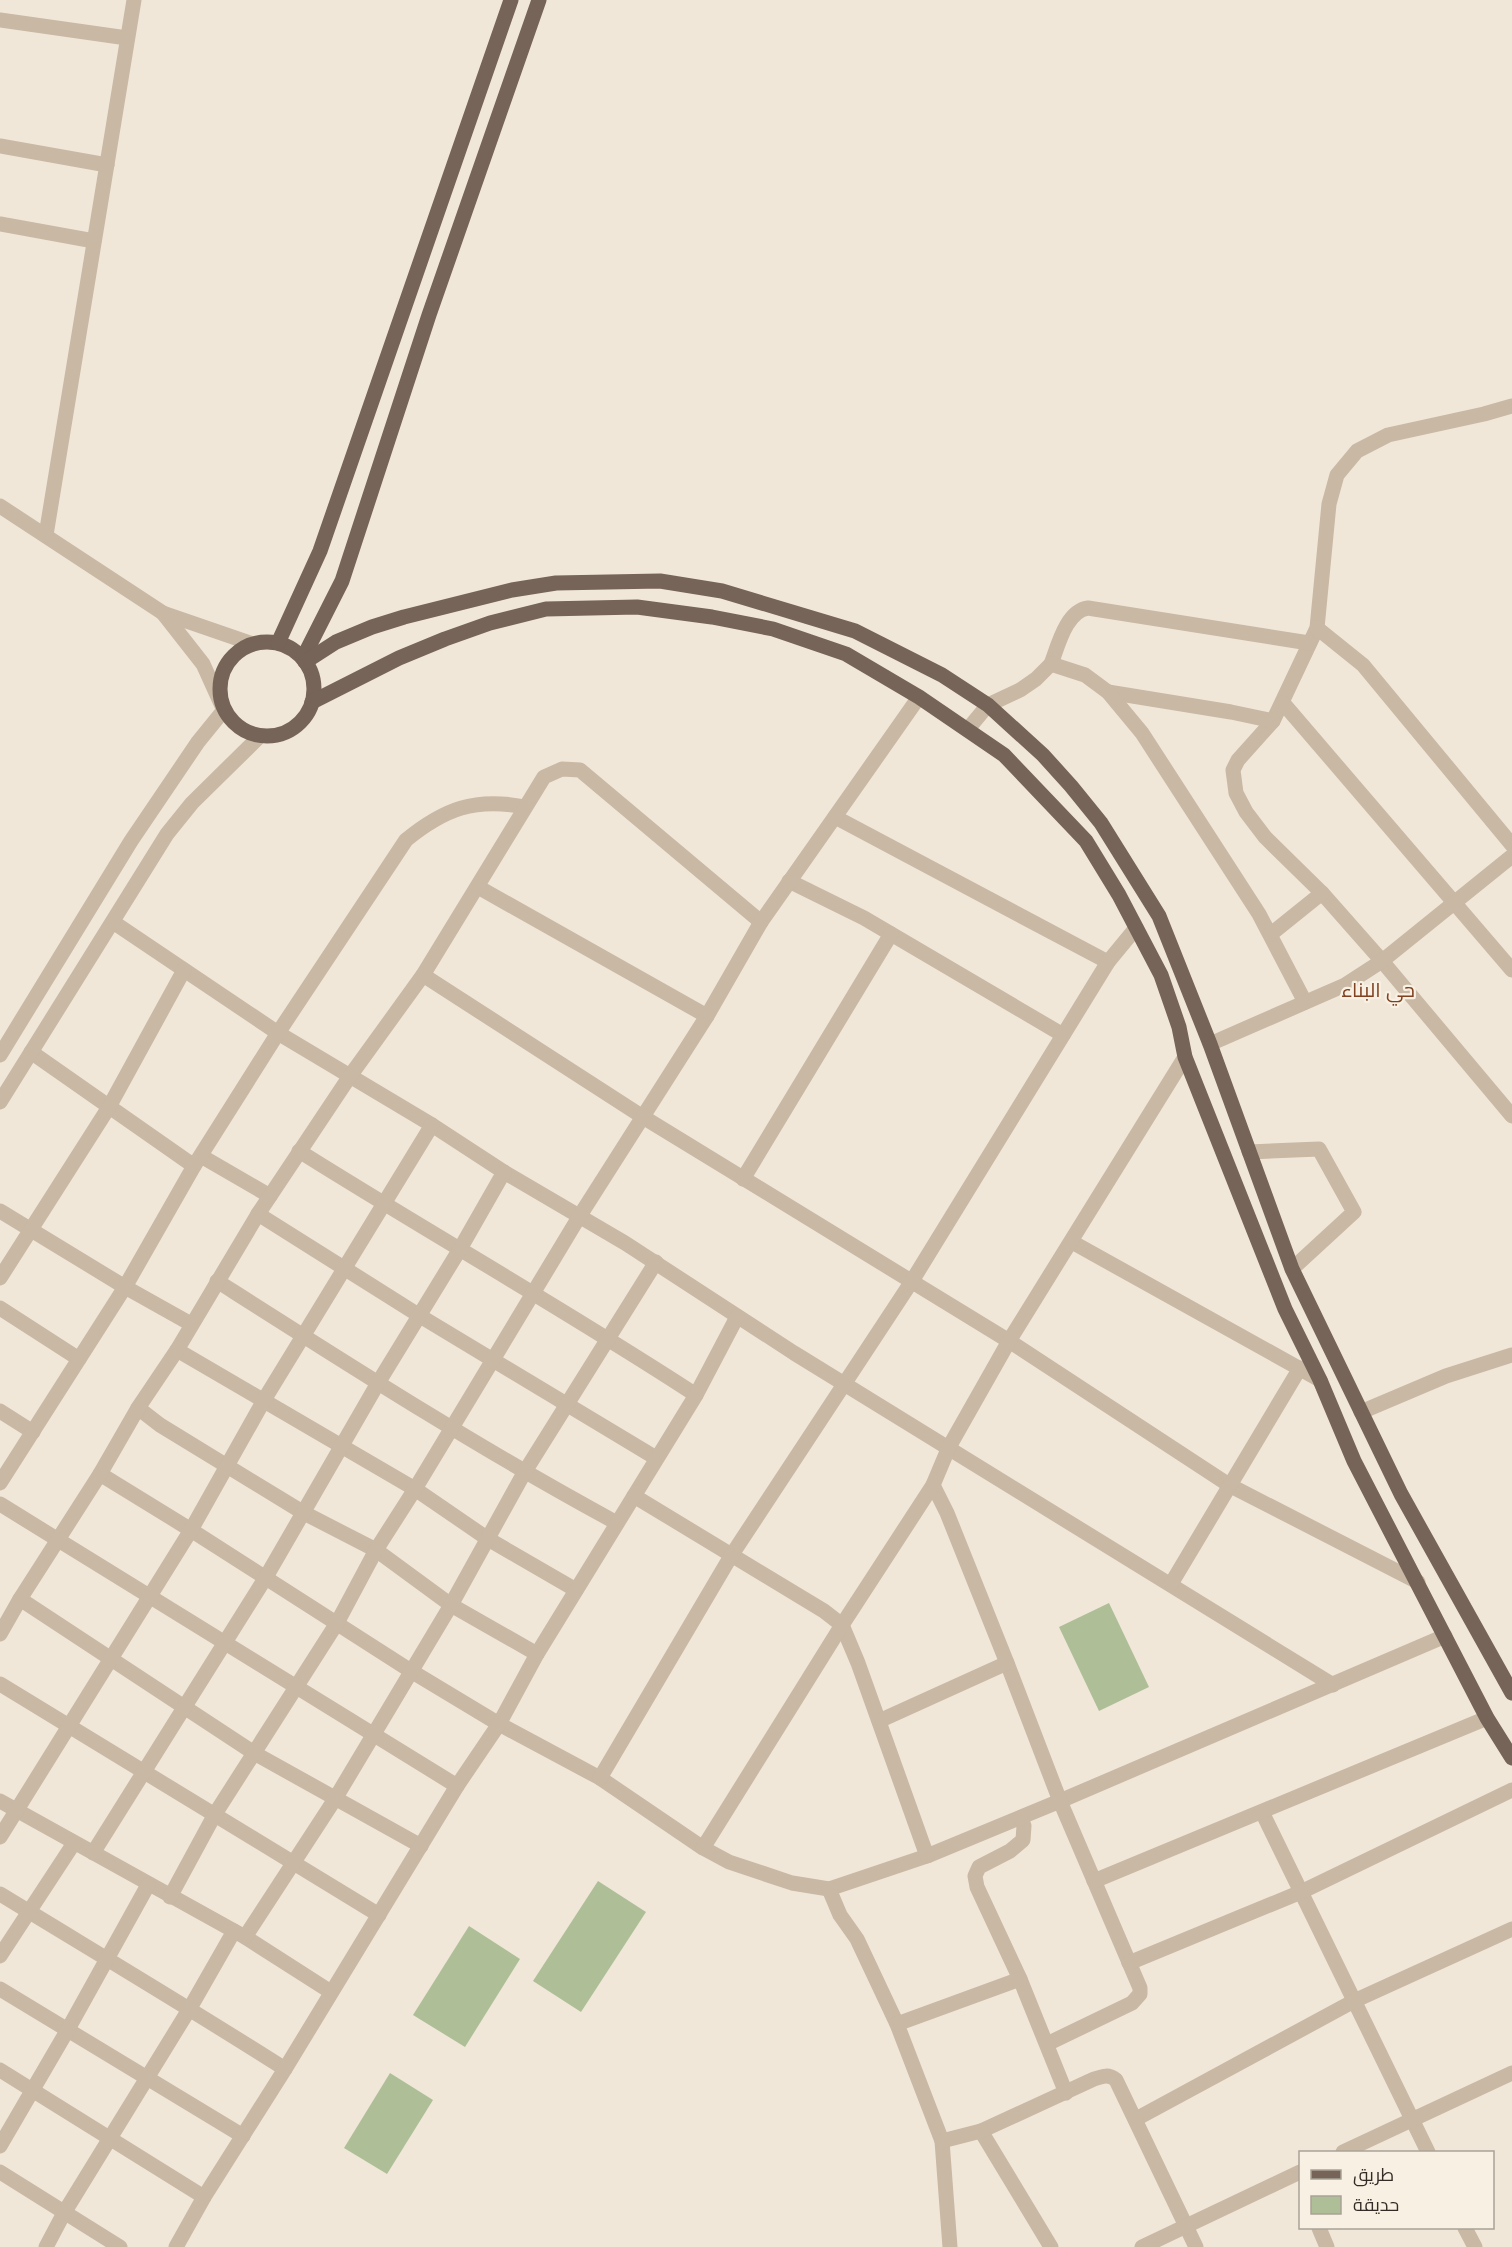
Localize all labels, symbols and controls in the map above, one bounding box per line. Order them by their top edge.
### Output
district label: حي البناء [1341,976,1415,1006]
legend [1299,2151,1494,2229]
text: طريق [1353,2162,1394,2187]
text: حديقة [1353,2192,1399,2217]

